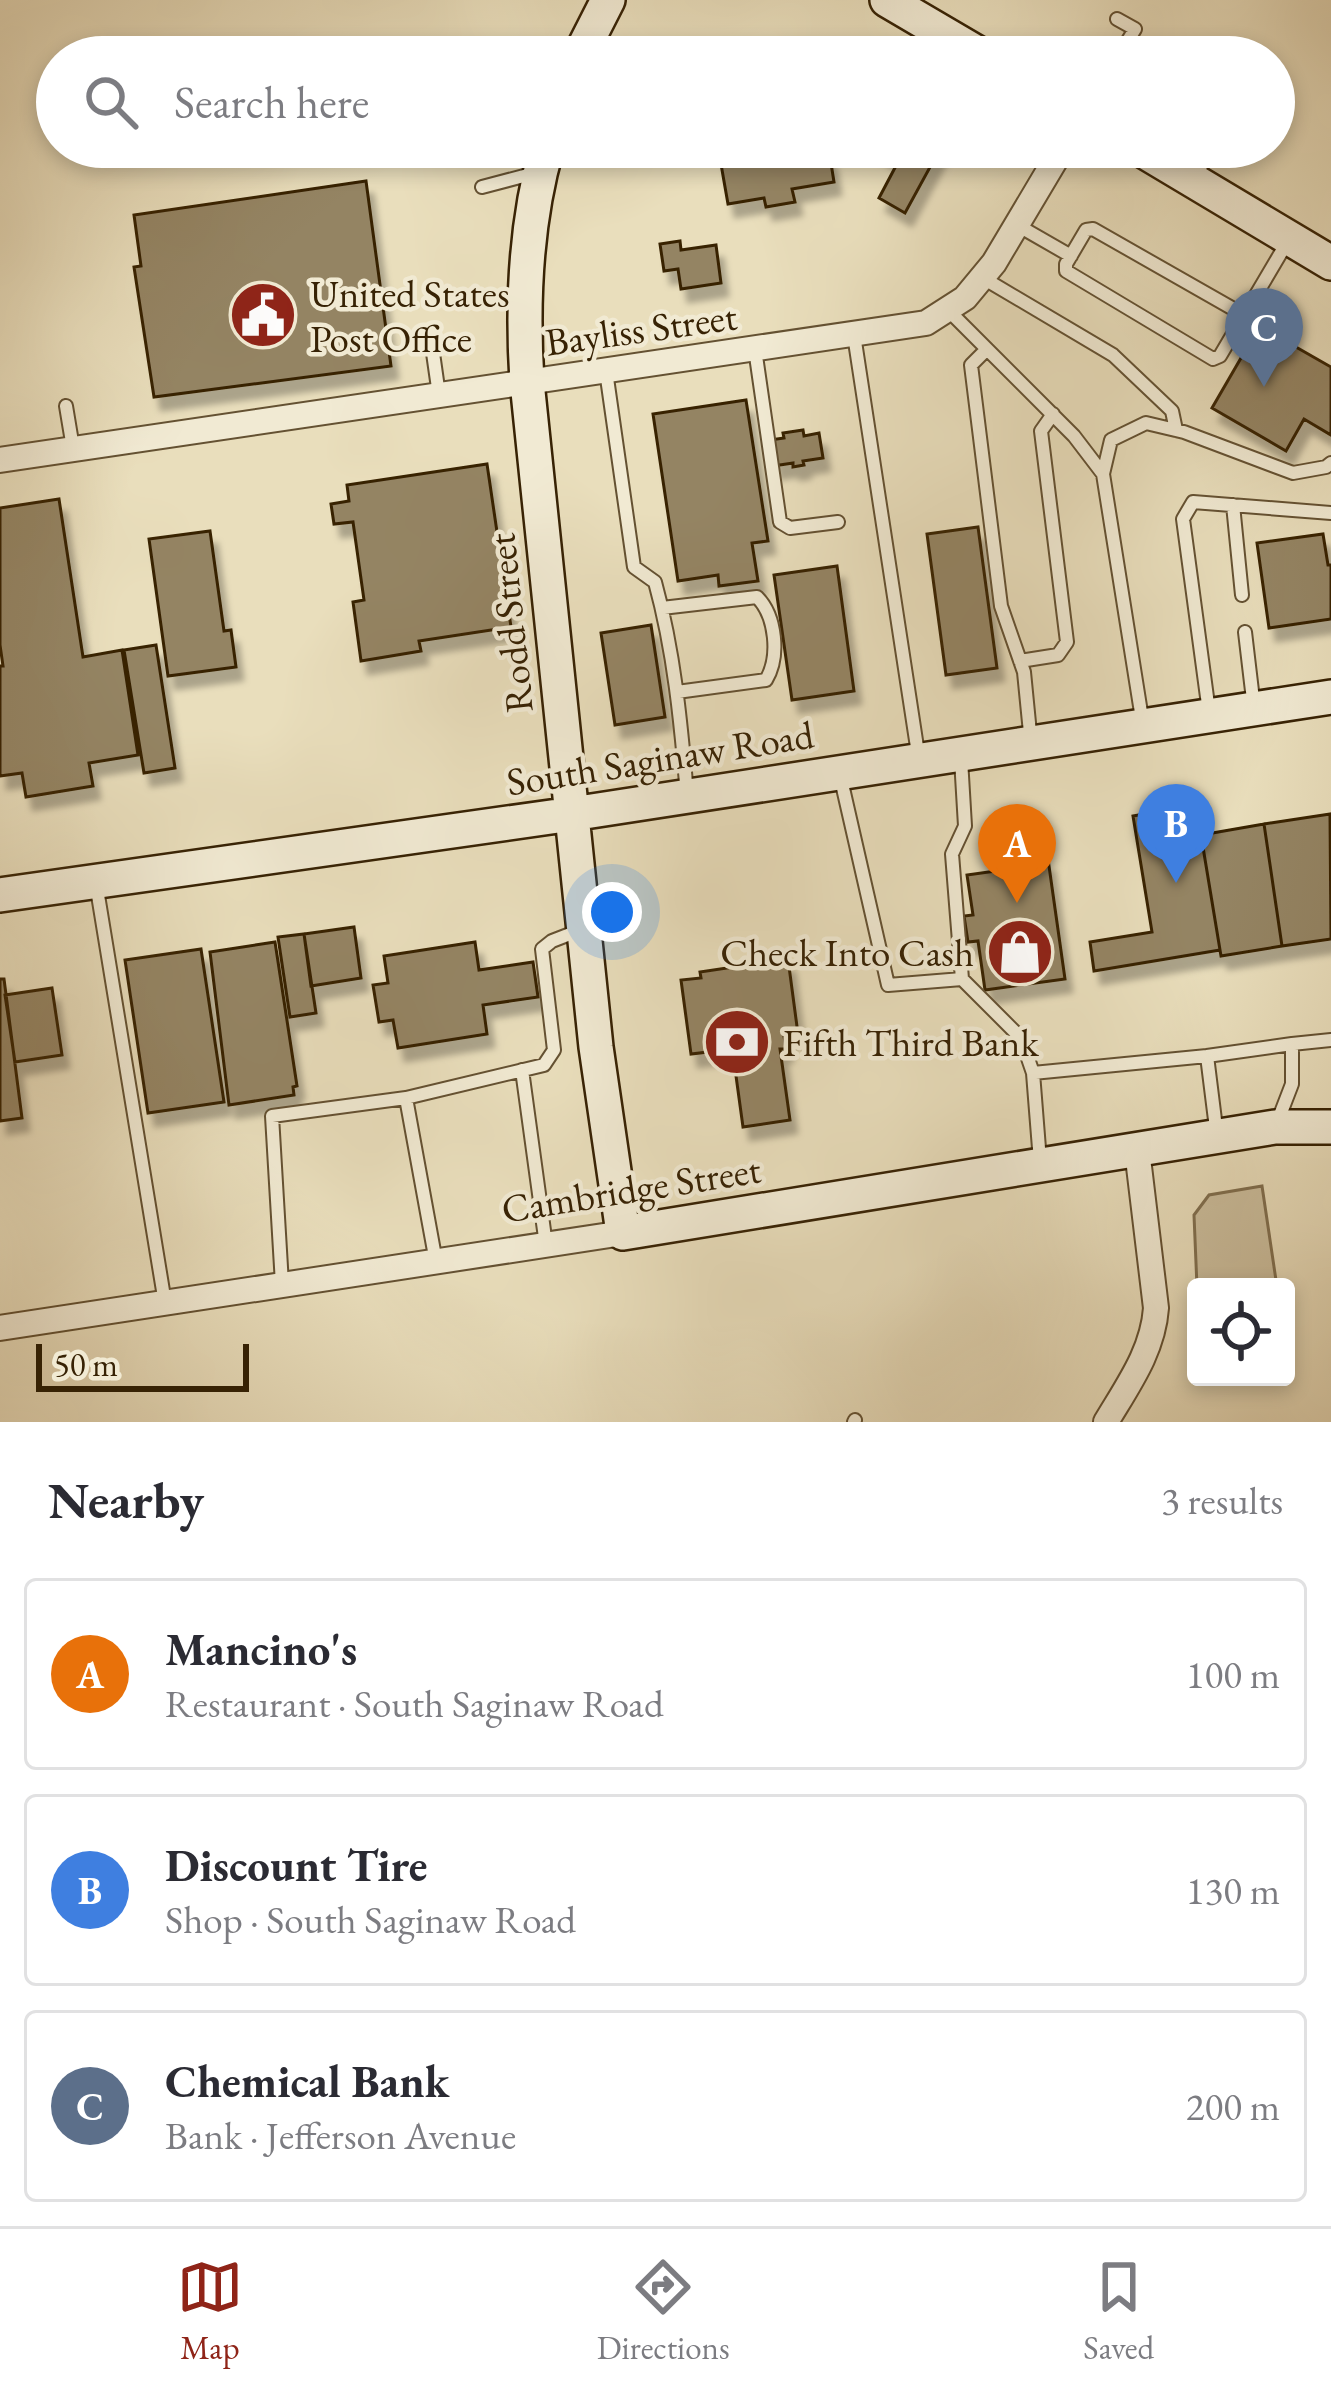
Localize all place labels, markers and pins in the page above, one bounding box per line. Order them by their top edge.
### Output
place label: United States Post Office [310,268,510,364]
public building icon: United States Post Office [228,280,298,350]
pin: C [1225,288,1303,387]
pin: B [1137,784,1215,883]
pin: A [978,804,1056,903]
shop icon: Check Into Cash [985,917,1055,987]
place label: Check Into Cash [720,927,974,978]
bank icon: Fifth Third Bank [702,1007,772,1077]
place label: Fifth Third Bank [783,1017,1039,1068]

